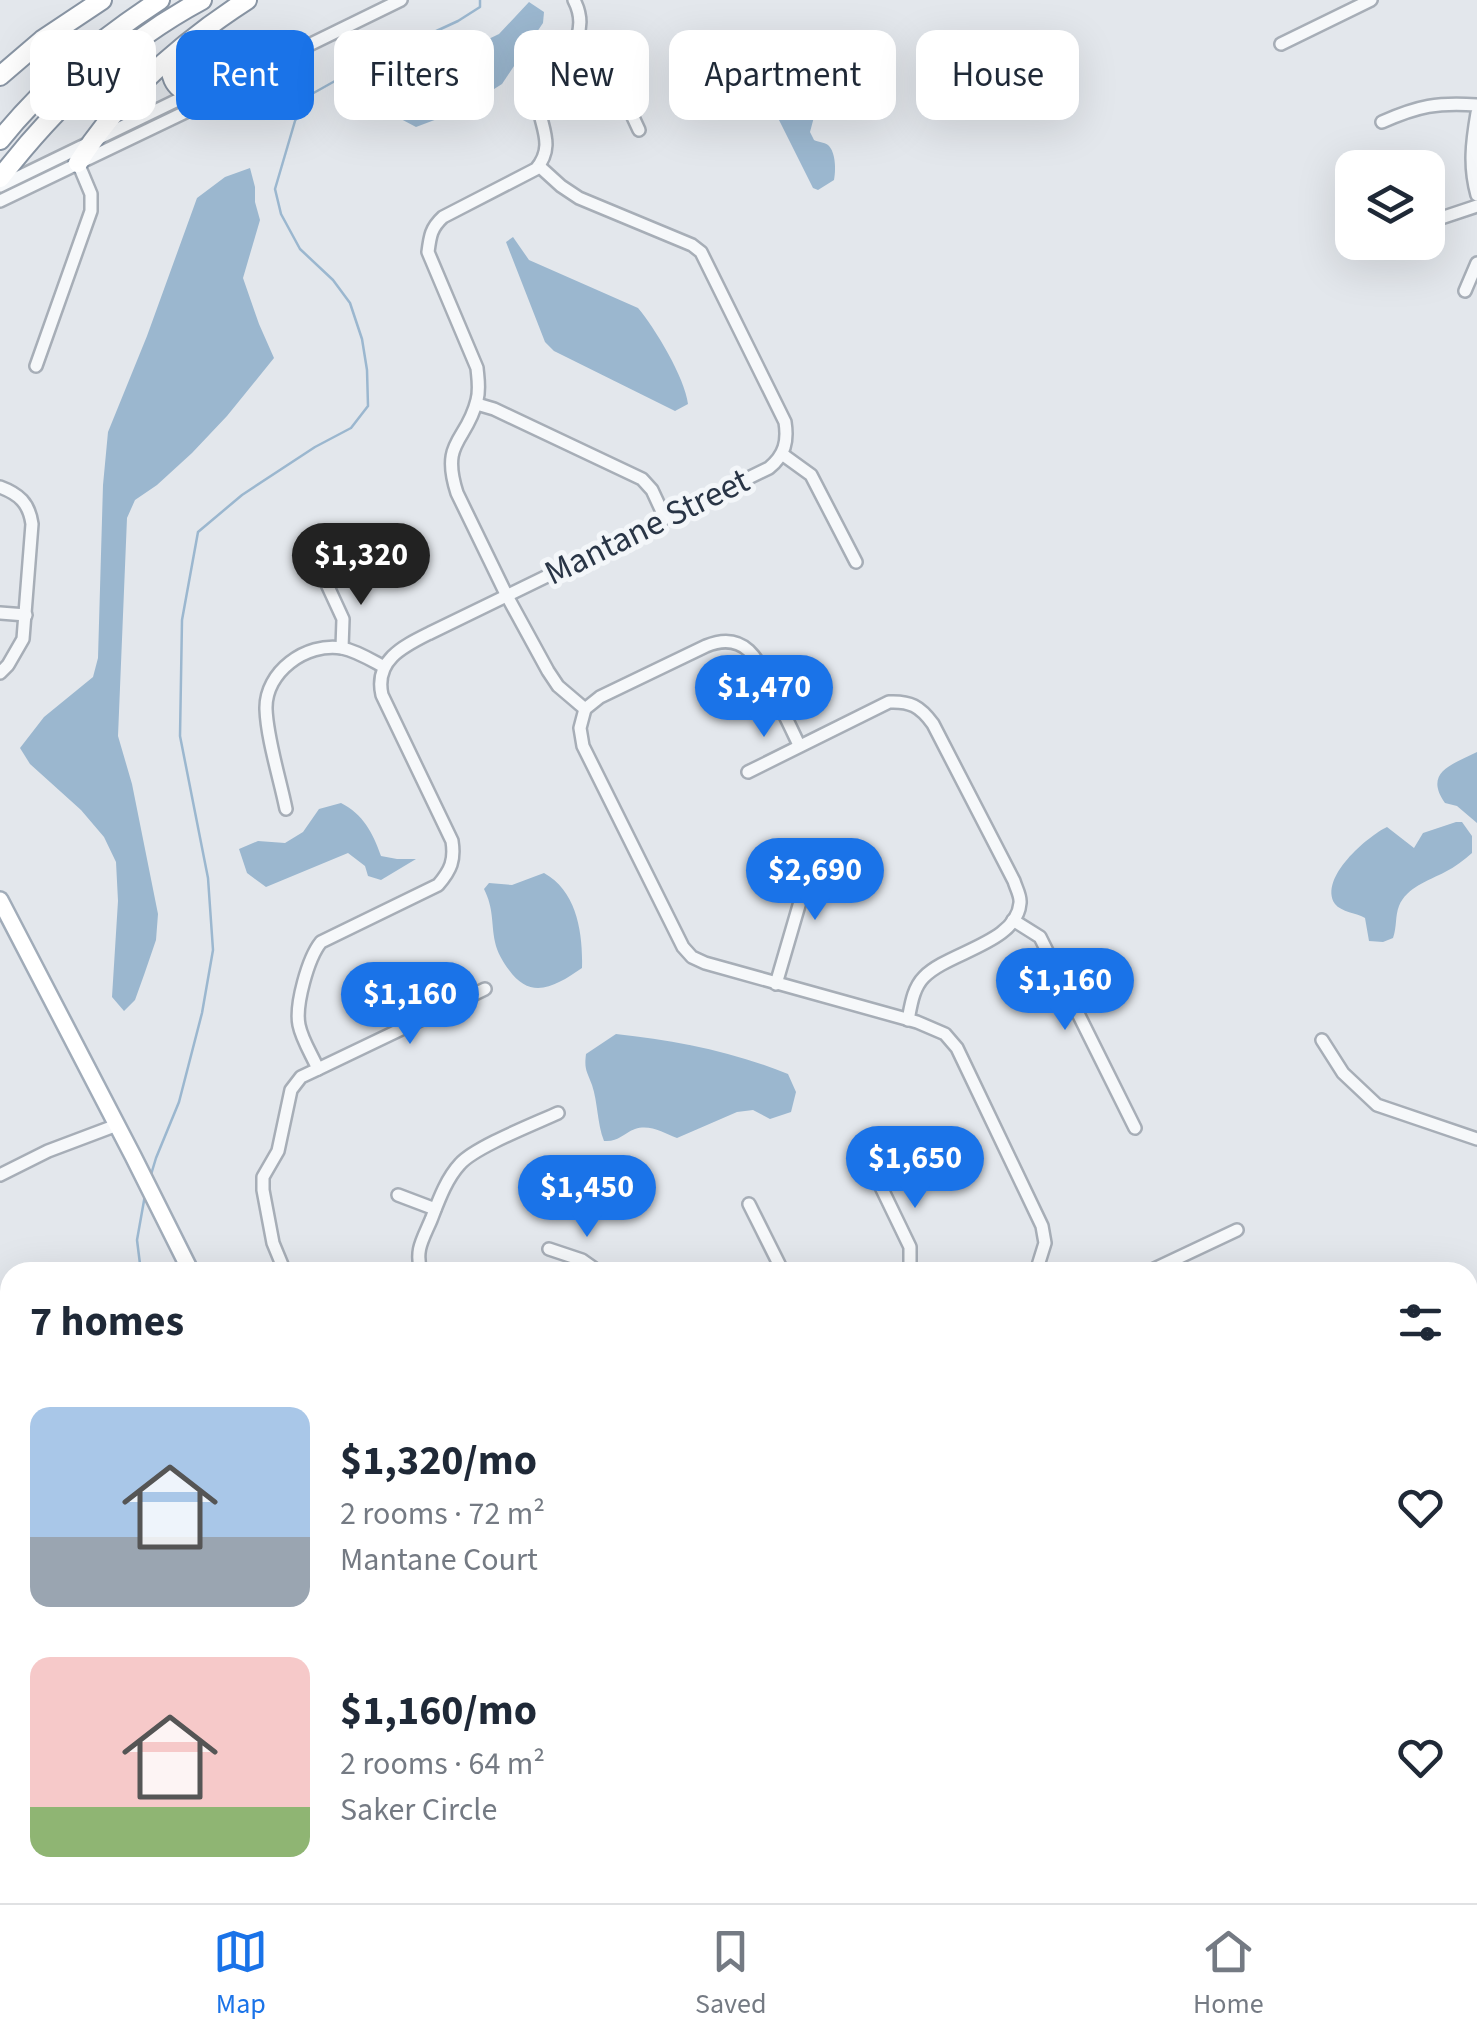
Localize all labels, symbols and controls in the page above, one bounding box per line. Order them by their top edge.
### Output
chip: Buy [30,30,156,120]
chip: Rent [176,30,314,120]
chip: Filters [334,30,494,120]
chip: New [514,30,649,120]
chip: Apartment [669,30,896,120]
chip: House [916,30,1079,120]
map controls [1335,150,1445,260]
button: layers [1335,150,1445,260]
street label: Mantane Street [536,456,758,598]
pin: $1,320 [280,523,442,608]
text: $1,320 [314,532,408,578]
pin: $1,470 [683,655,845,740]
text: $1,470 [717,664,811,710]
pin: $2,690 [734,838,896,923]
text: $2,690 [768,847,862,893]
pin: $1,160 [984,948,1146,1033]
text: $1,160 [1018,957,1112,1003]
pin: $1,160 [329,962,491,1047]
text: $1,160 [363,971,457,1017]
pin: $1,650 [834,1126,996,1211]
text: $1,650 [868,1135,962,1181]
pin: $1,450 [506,1155,668,1240]
text: $1,450 [540,1164,634,1210]
text: 7 homes [30,1292,184,1352]
icon: filters [1393,1295,1448,1350]
text: $1,320/mo [340,1431,537,1491]
icon: home [110,1447,230,1567]
icon: heart [1393,1480,1448,1535]
text: 2 rooms · 72 m² [340,1491,545,1537]
text: Mantane Court [340,1537,538,1583]
text: $1,160/mo [340,1681,537,1741]
icon: home [110,1697,230,1817]
icon: heart [1393,1730,1448,1785]
text: 2 rooms · 64 m² [340,1741,545,1787]
text: Saker Circle [340,1787,497,1833]
tab: Map [213,1924,268,2024]
tab: Saved [695,1924,766,2024]
tab: Home [1193,1924,1264,2024]

